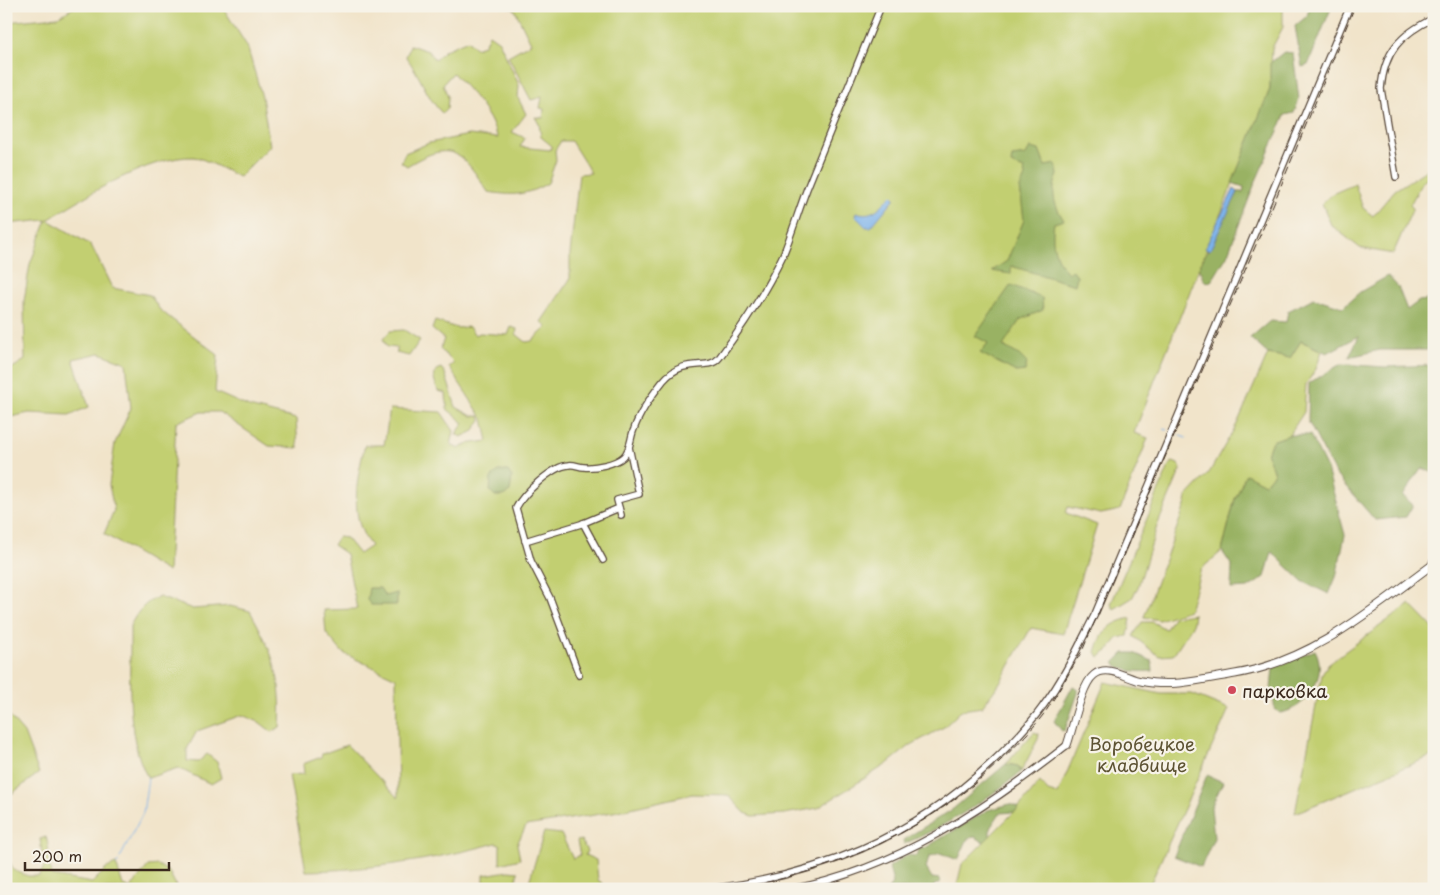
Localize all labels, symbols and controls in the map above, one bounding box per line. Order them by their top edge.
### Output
place label: парковка [1242,677,1328,704]
marker: парковка [1226,684,1238,696]
park label: Воробецкое кладбище [1089,730,1195,778]
scale bar [25,840,169,872]
text: 200 m [32,844,82,867]

